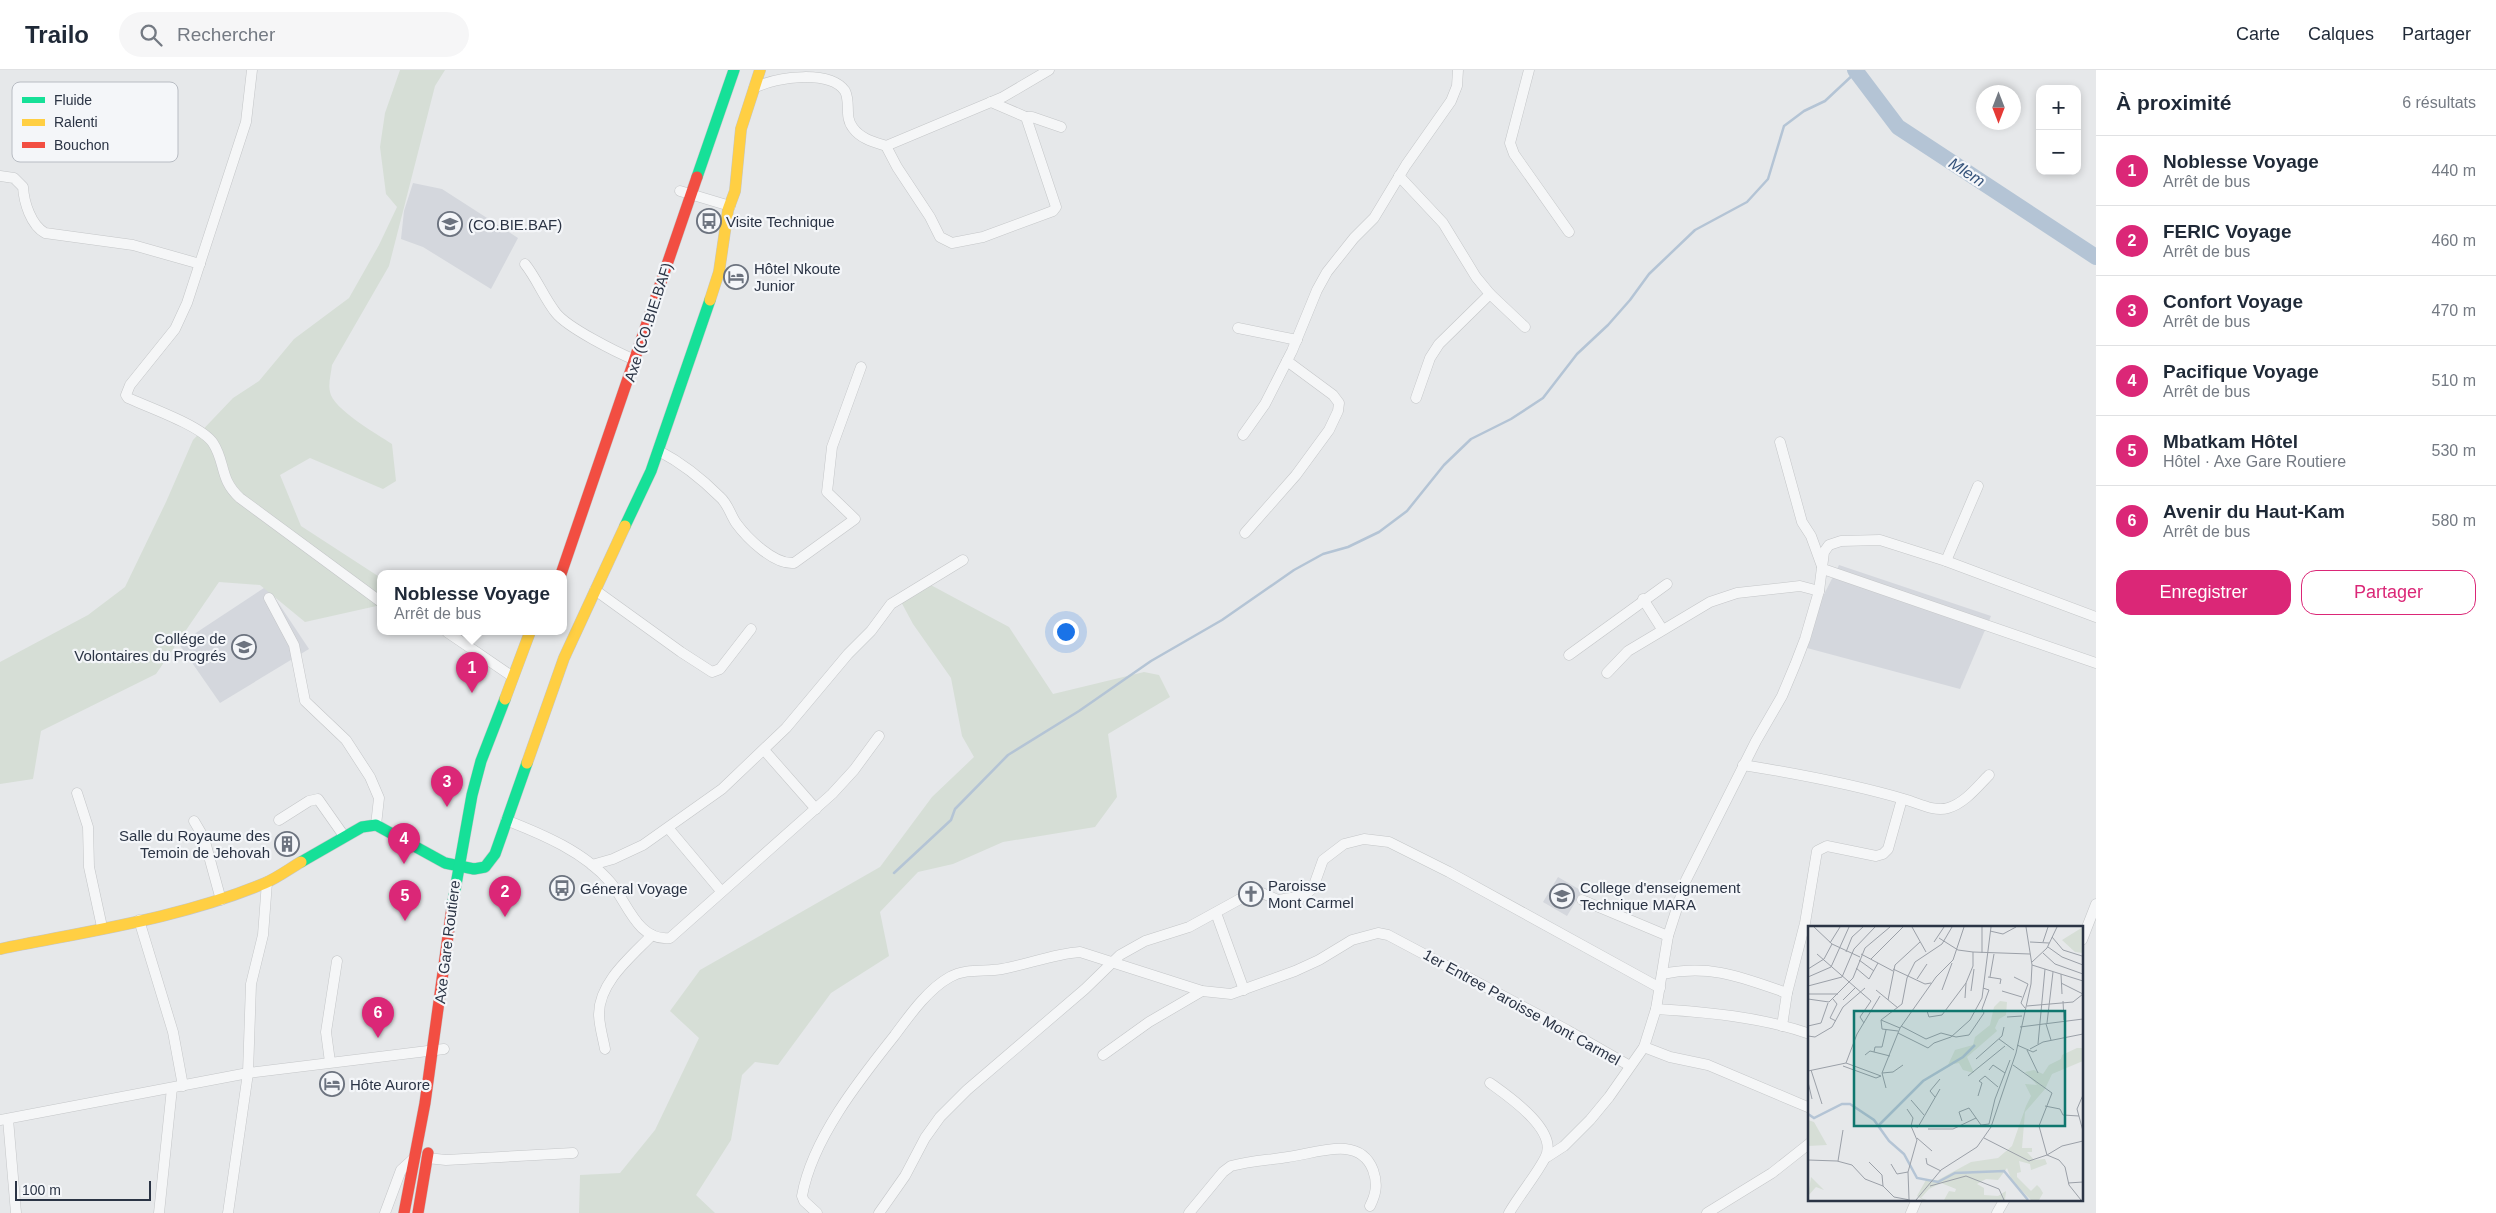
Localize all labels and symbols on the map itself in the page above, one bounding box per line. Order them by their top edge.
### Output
legend [12,82,178,162]
north arrow [1976,85,2021,130]
text: Fluide [54,92,92,108]
text: Ralenti [54,114,98,130]
text: Bouchon [54,137,109,153]
water label: Mlem [1946,154,1988,190]
bus stop icon: Visite Technique [696,208,722,234]
school or university icon: (CO.BIE.BAF) [437,211,463,237]
place label: Visite Technique [726,213,835,230]
place label: (CO.BIE.BAF) [468,216,562,233]
street label: Axe (CO.BIE.BAF) [621,260,675,384]
place label: Hôtel Nkoute Junior [754,260,841,294]
hotel icon: Hôtel Nkoute Junior [723,264,749,290]
your location [1053,619,1079,645]
place label: Collége de Volontaires du Progrés [74,630,226,664]
school or university icon: Collége de Volontaires du Progrés [231,634,257,660]
pin: 1 [456,652,488,693]
pin: 3 [431,766,463,807]
pin: 4 [388,823,420,864]
place label: Salle du Royaume des Temoin de Jehovah [119,827,270,861]
building icon: Salle du Royaume des Temoin de Jehovah [274,831,300,857]
bus stop icon: Géneral Voyage [549,875,575,901]
pin: 2 [489,876,521,917]
place label: Paroisse Mont Carmel [1268,877,1354,911]
street label: Axe Gare Routiere [431,879,463,1005]
place label: College d'enseignement Technique MARA [1580,879,1741,913]
pin: 5 [389,880,421,921]
place label: Géneral Voyage [580,880,688,897]
church icon: Paroisse Mont Carmel [1238,881,1264,907]
school or university icon: College d'enseignement Technique MARA [1549,883,1575,909]
inset map [1808,926,2084,1200]
street label: 1er Entree Paroisse Mont Carmel [1421,946,1623,1068]
pin: 6 [362,997,394,1038]
hotel icon: Hôte Aurore [319,1071,345,1097]
place label: Hôte Aurore [350,1076,430,1093]
scale bar [15,1178,151,1201]

